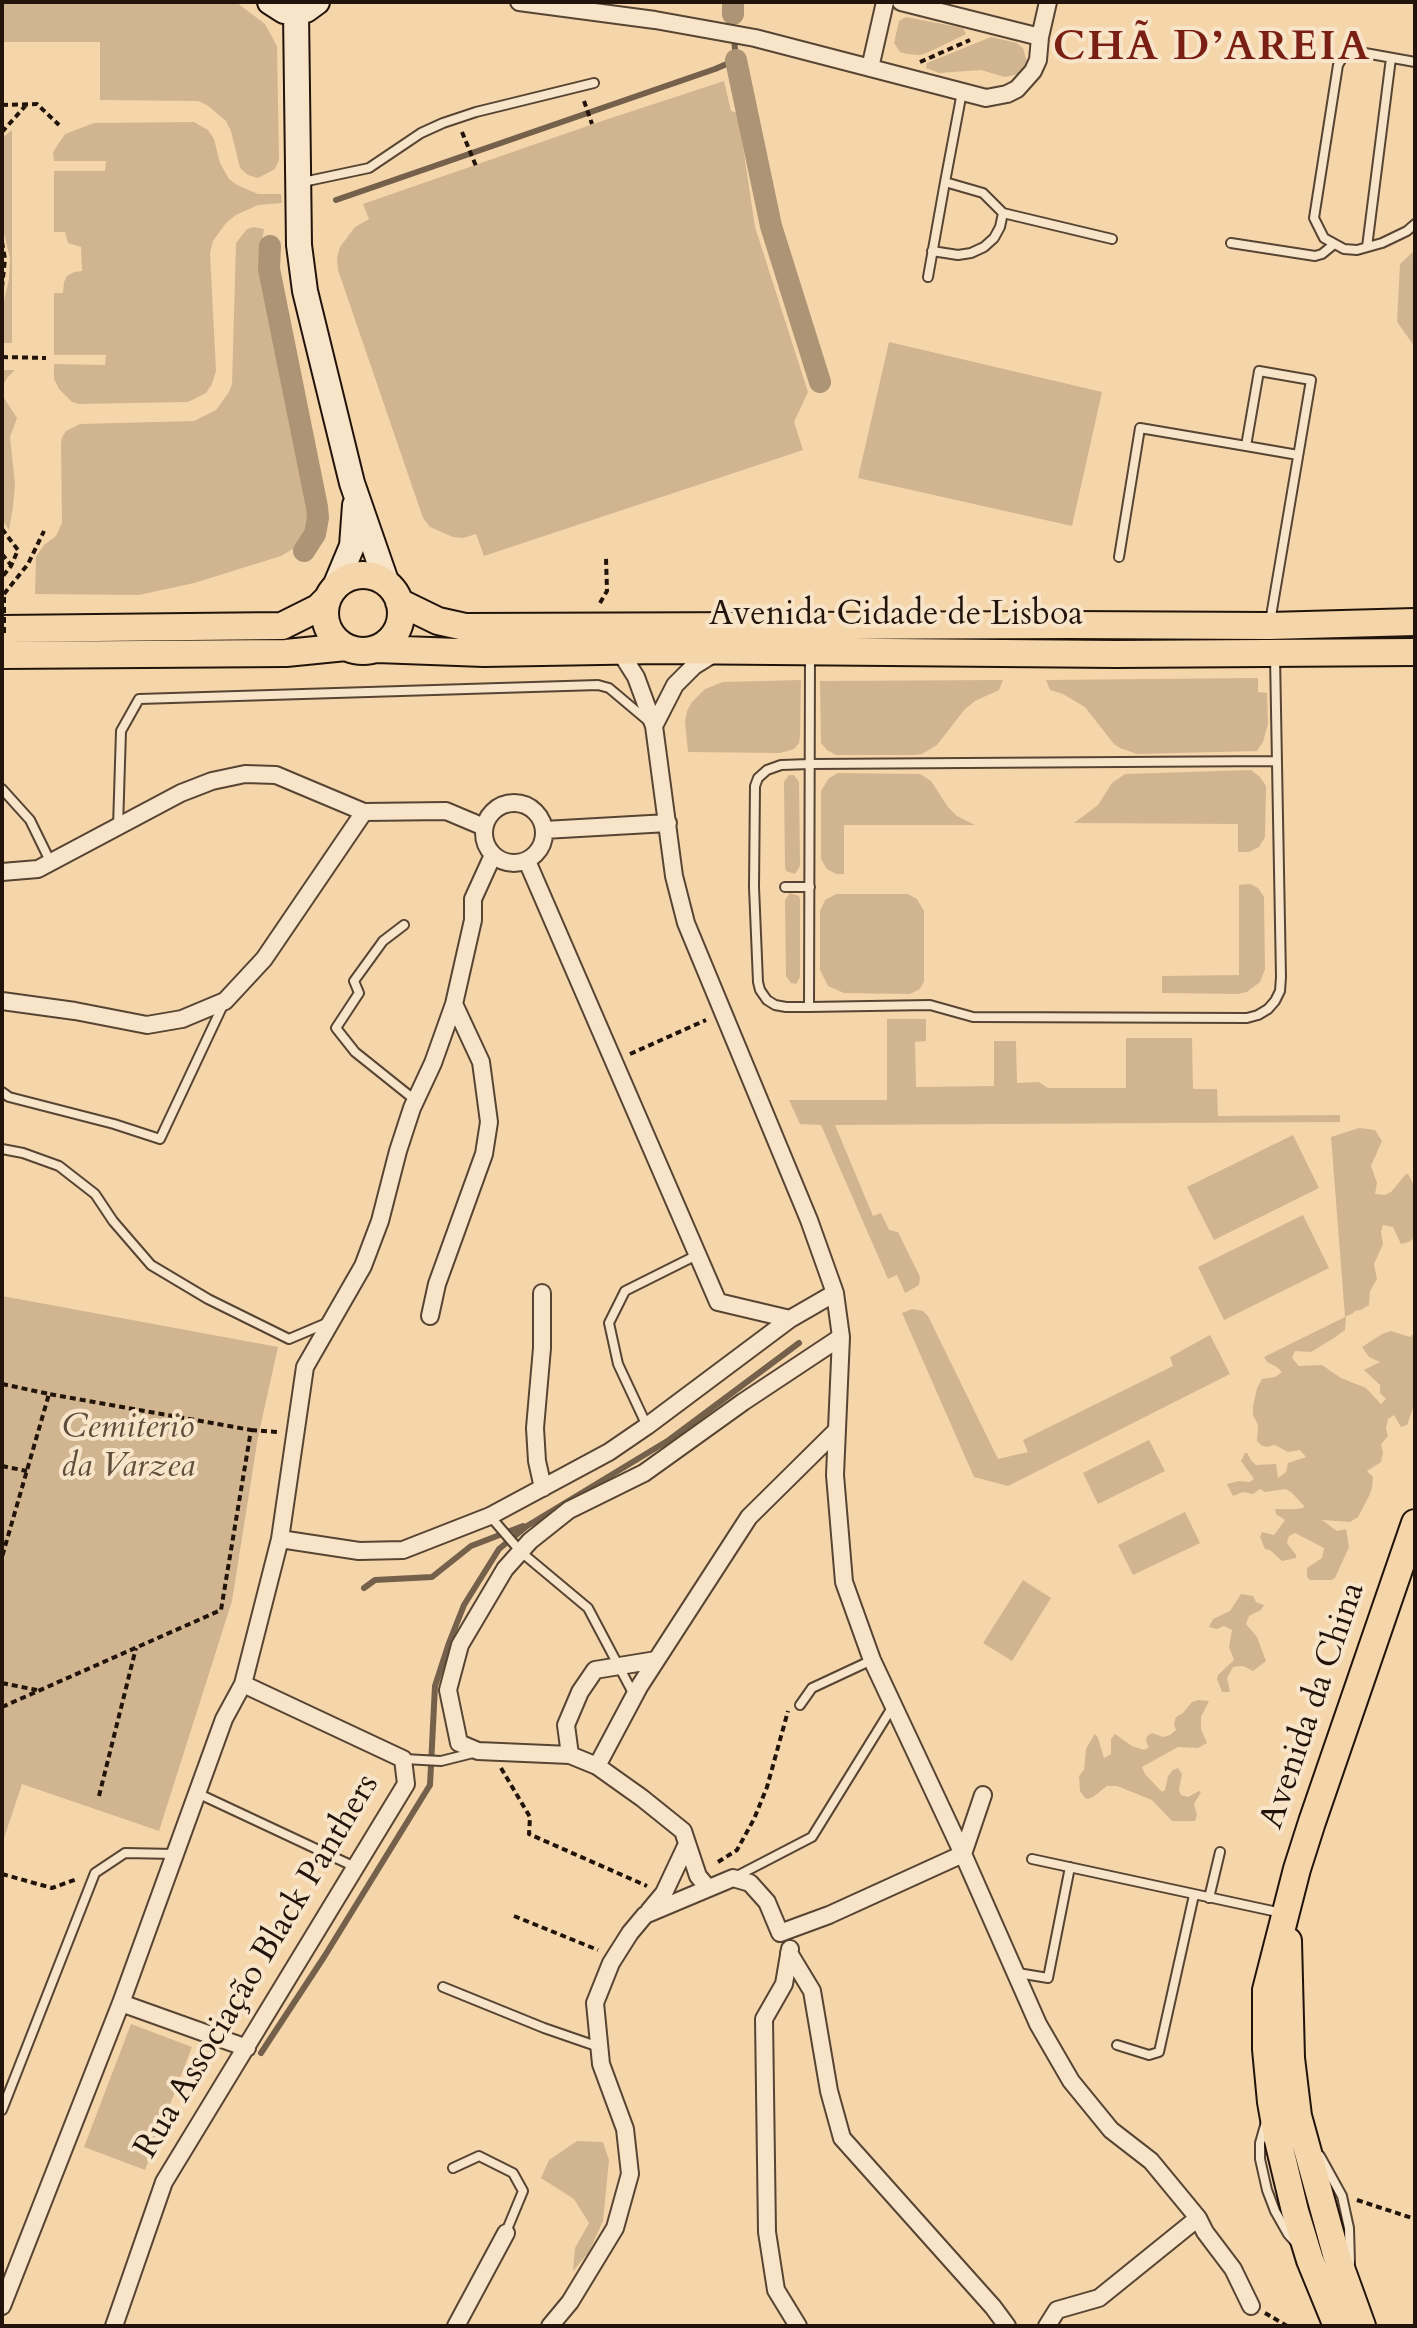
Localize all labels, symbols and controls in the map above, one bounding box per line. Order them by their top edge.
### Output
district label: CHÃ D’AREIA [1053,24,1371,74]
street label: Avenida Cidade de Lisboa [709,596,1083,636]
park label: Cemiterio da Varzea [61,1409,195,1488]
street label: Avenida da China [1253,1577,1375,1835]
street label: Rua Associação Black Panthers [127,1768,389,2166]

